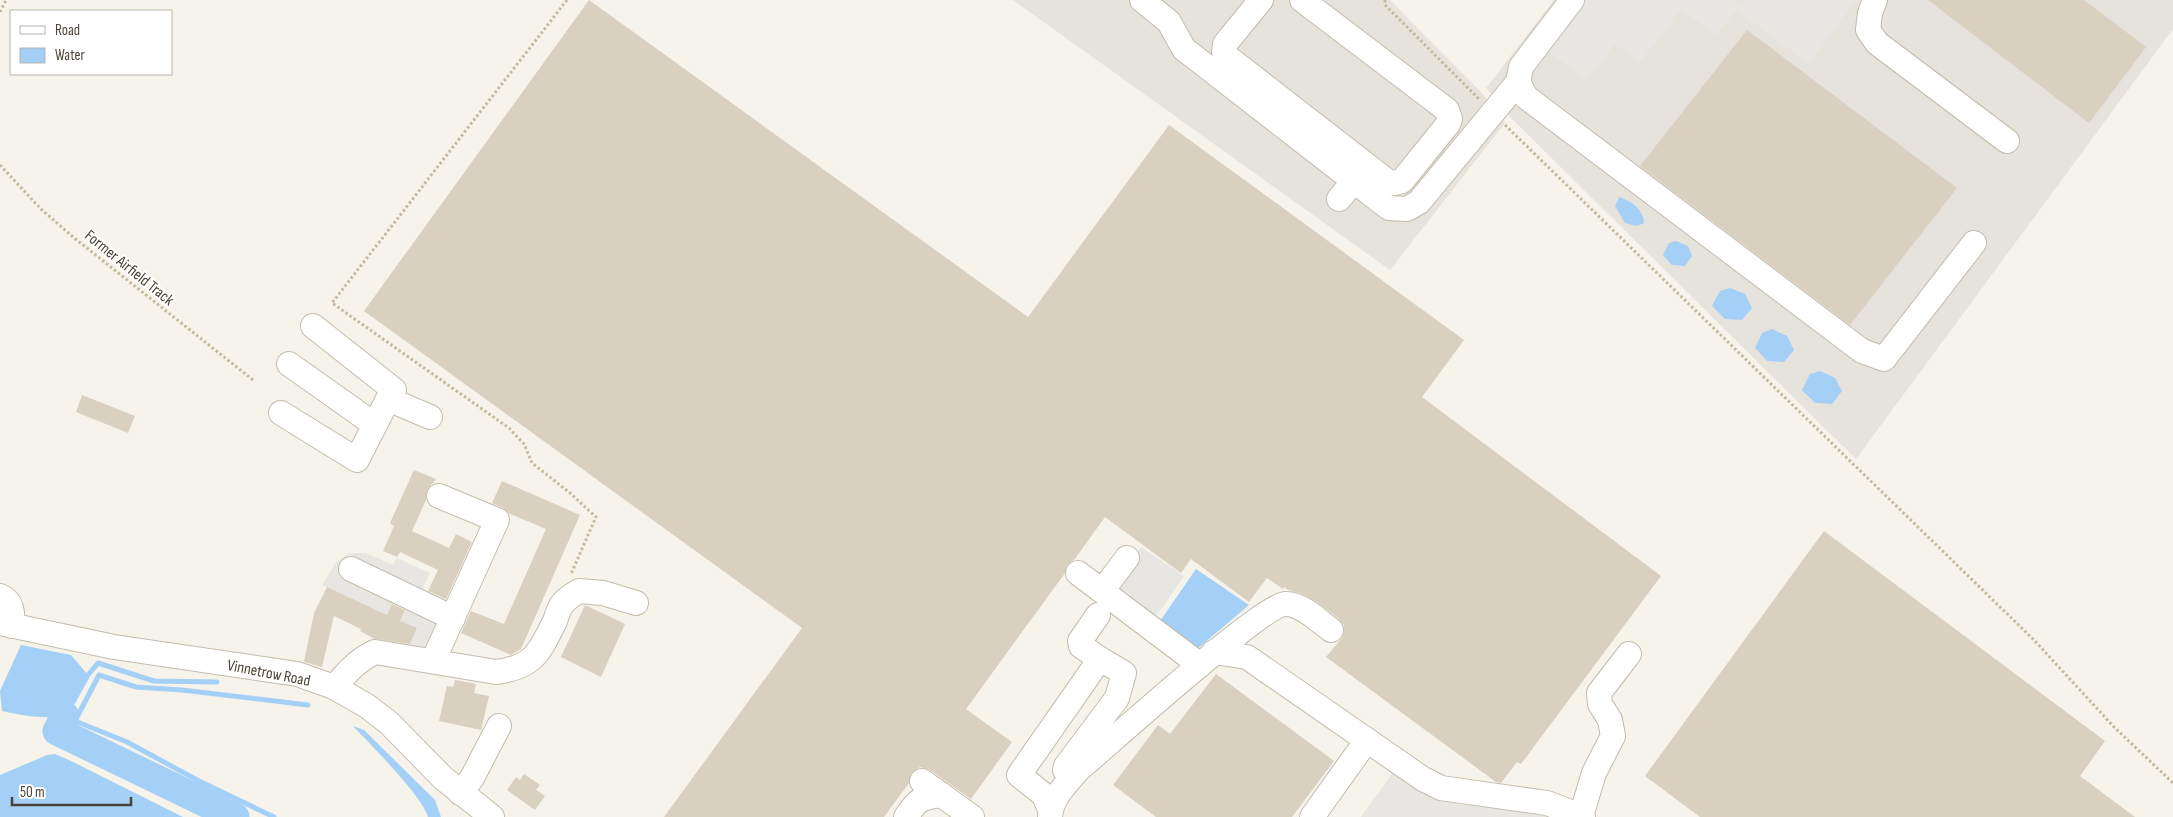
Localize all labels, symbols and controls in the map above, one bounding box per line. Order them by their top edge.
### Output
legend [10,10,172,75]
text: Road [55,21,80,40]
text: Water [55,46,86,65]
street label: Former Airfield Track [81,226,178,310]
street label: Vinnetrow Road [226,656,312,691]
scale bar [12,774,131,806]
text: 50 m [20,783,45,802]

